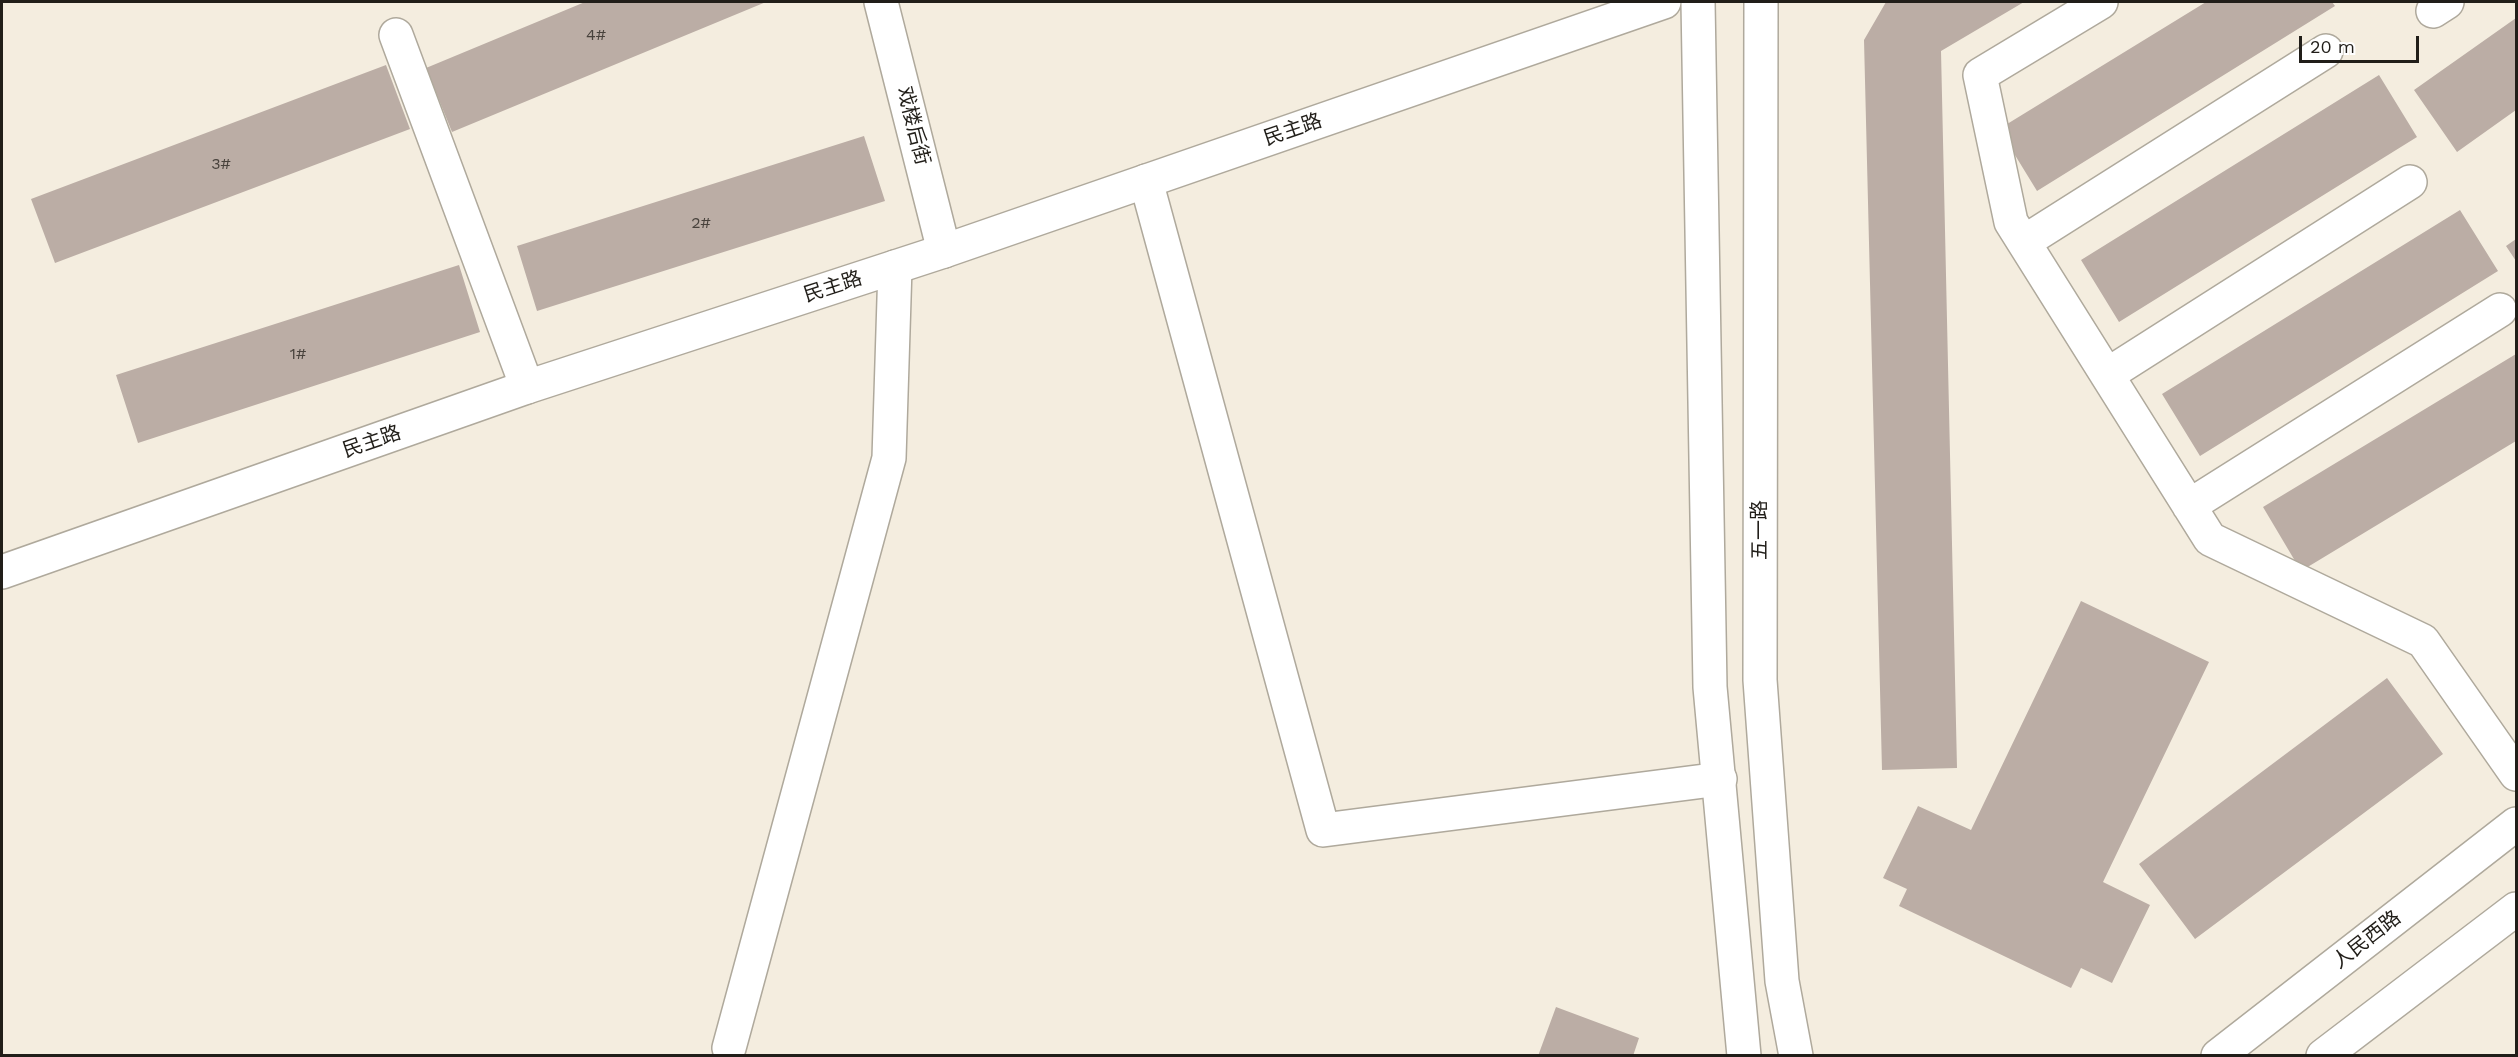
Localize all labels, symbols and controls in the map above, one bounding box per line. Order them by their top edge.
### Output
scale bar [2302,24,2422,62]
house number: 4# [586,25,606,45]
text: 20 m [2310,36,2355,57]
street label: 戏楼后街 [892,84,934,168]
street label: 民主路 [1261,109,1325,151]
house number: 3# [211,154,231,174]
house number: 2# [691,213,711,233]
street label: 民主路 [801,266,865,308]
house number: 1# [290,344,306,364]
street label: 民主路 [340,421,404,463]
street label: 五一路 [1748,500,1772,560]
street label: 人民西路 [2328,906,2406,974]

